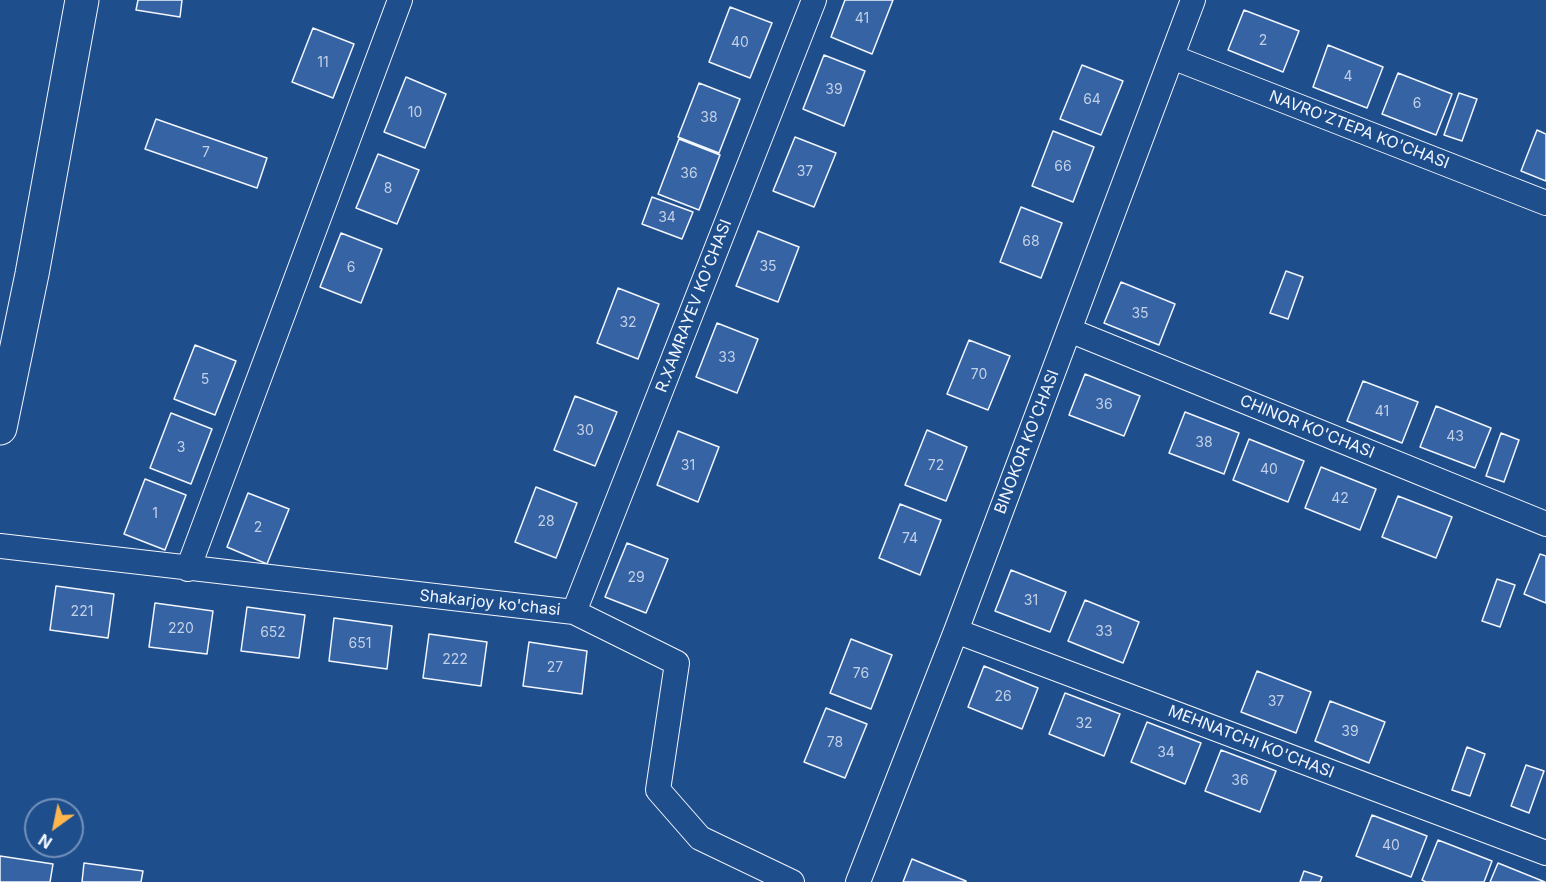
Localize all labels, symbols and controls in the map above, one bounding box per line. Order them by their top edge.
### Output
house number: 41 [855,11,869,27]
house number: 2 [1259,33,1267,49]
house number: 40 [731,35,749,51]
house number: 11 [317,55,329,71]
house number: 4 [1343,69,1353,85]
house number: 39 [825,82,843,98]
street label: NAVRO'ZTEPA KO'CHASI [1266,87,1452,173]
house number: 64 [1083,92,1101,108]
house number: 6 [1413,96,1421,112]
house number: 10 [408,105,422,121]
house number: 38 [700,110,718,126]
house number: 7 [202,145,210,161]
house number: 66 [1054,159,1072,175]
house number: 37 [797,164,813,180]
house number: 36 [680,166,698,182]
house number: 8 [384,181,392,197]
house number: 34 [658,210,676,226]
street label: R.XAMRAYEV KO'CHASI [652,217,736,395]
house number: 68 [1022,234,1040,250]
house number: 35 [759,259,777,275]
house number: 6 [347,260,355,276]
house number: 35 [1131,306,1149,322]
house number: 32 [619,315,637,331]
house number: 33 [718,350,736,366]
house number: 70 [971,367,987,383]
street label: BINOKOR KO'CHASI [991,367,1063,517]
house number: 5 [201,372,209,388]
street label: CHINOR KO'CHASI [1237,391,1377,463]
house number: 36 [1095,397,1113,413]
house number: 41 [1375,404,1389,420]
house number: 30 [576,423,594,439]
house number: 43 [1446,429,1464,445]
house number: 38 [1195,435,1213,451]
house number: 3 [177,440,185,456]
house number: 31 [681,458,695,474]
house number: 72 [928,458,944,474]
house number: 40 [1260,462,1278,478]
house number: 42 [1331,491,1349,507]
house number: 1 [152,506,158,522]
house number: 28 [537,514,555,530]
house number: 2 [254,520,262,536]
house number: 74 [902,531,918,547]
house number: 29 [627,570,645,586]
street label: Shakarjoy ko'chasi [419,586,561,620]
house number: 31 [1024,593,1038,609]
house number: 221 [71,604,93,620]
house number: 220 [168,621,194,637]
house number: 33 [1095,624,1113,640]
house number: 652 [260,625,286,641]
house number: 651 [349,636,371,652]
house number: 222 [442,652,468,668]
house number: 27 [547,660,563,676]
house number: 76 [853,666,869,682]
house number: 26 [994,689,1012,705]
house number: 37 [1268,694,1284,710]
street label: MEHNATCHI KO'CHASI [1165,701,1337,783]
house number: 32 [1075,716,1093,732]
house number: 39 [1341,724,1359,740]
house number: 78 [827,735,843,751]
house number: 34 [1157,745,1175,761]
house number: 36 [1231,773,1249,789]
north arrow [24,798,84,858]
text: N [35,830,56,853]
house number: 40 [1382,838,1400,854]

